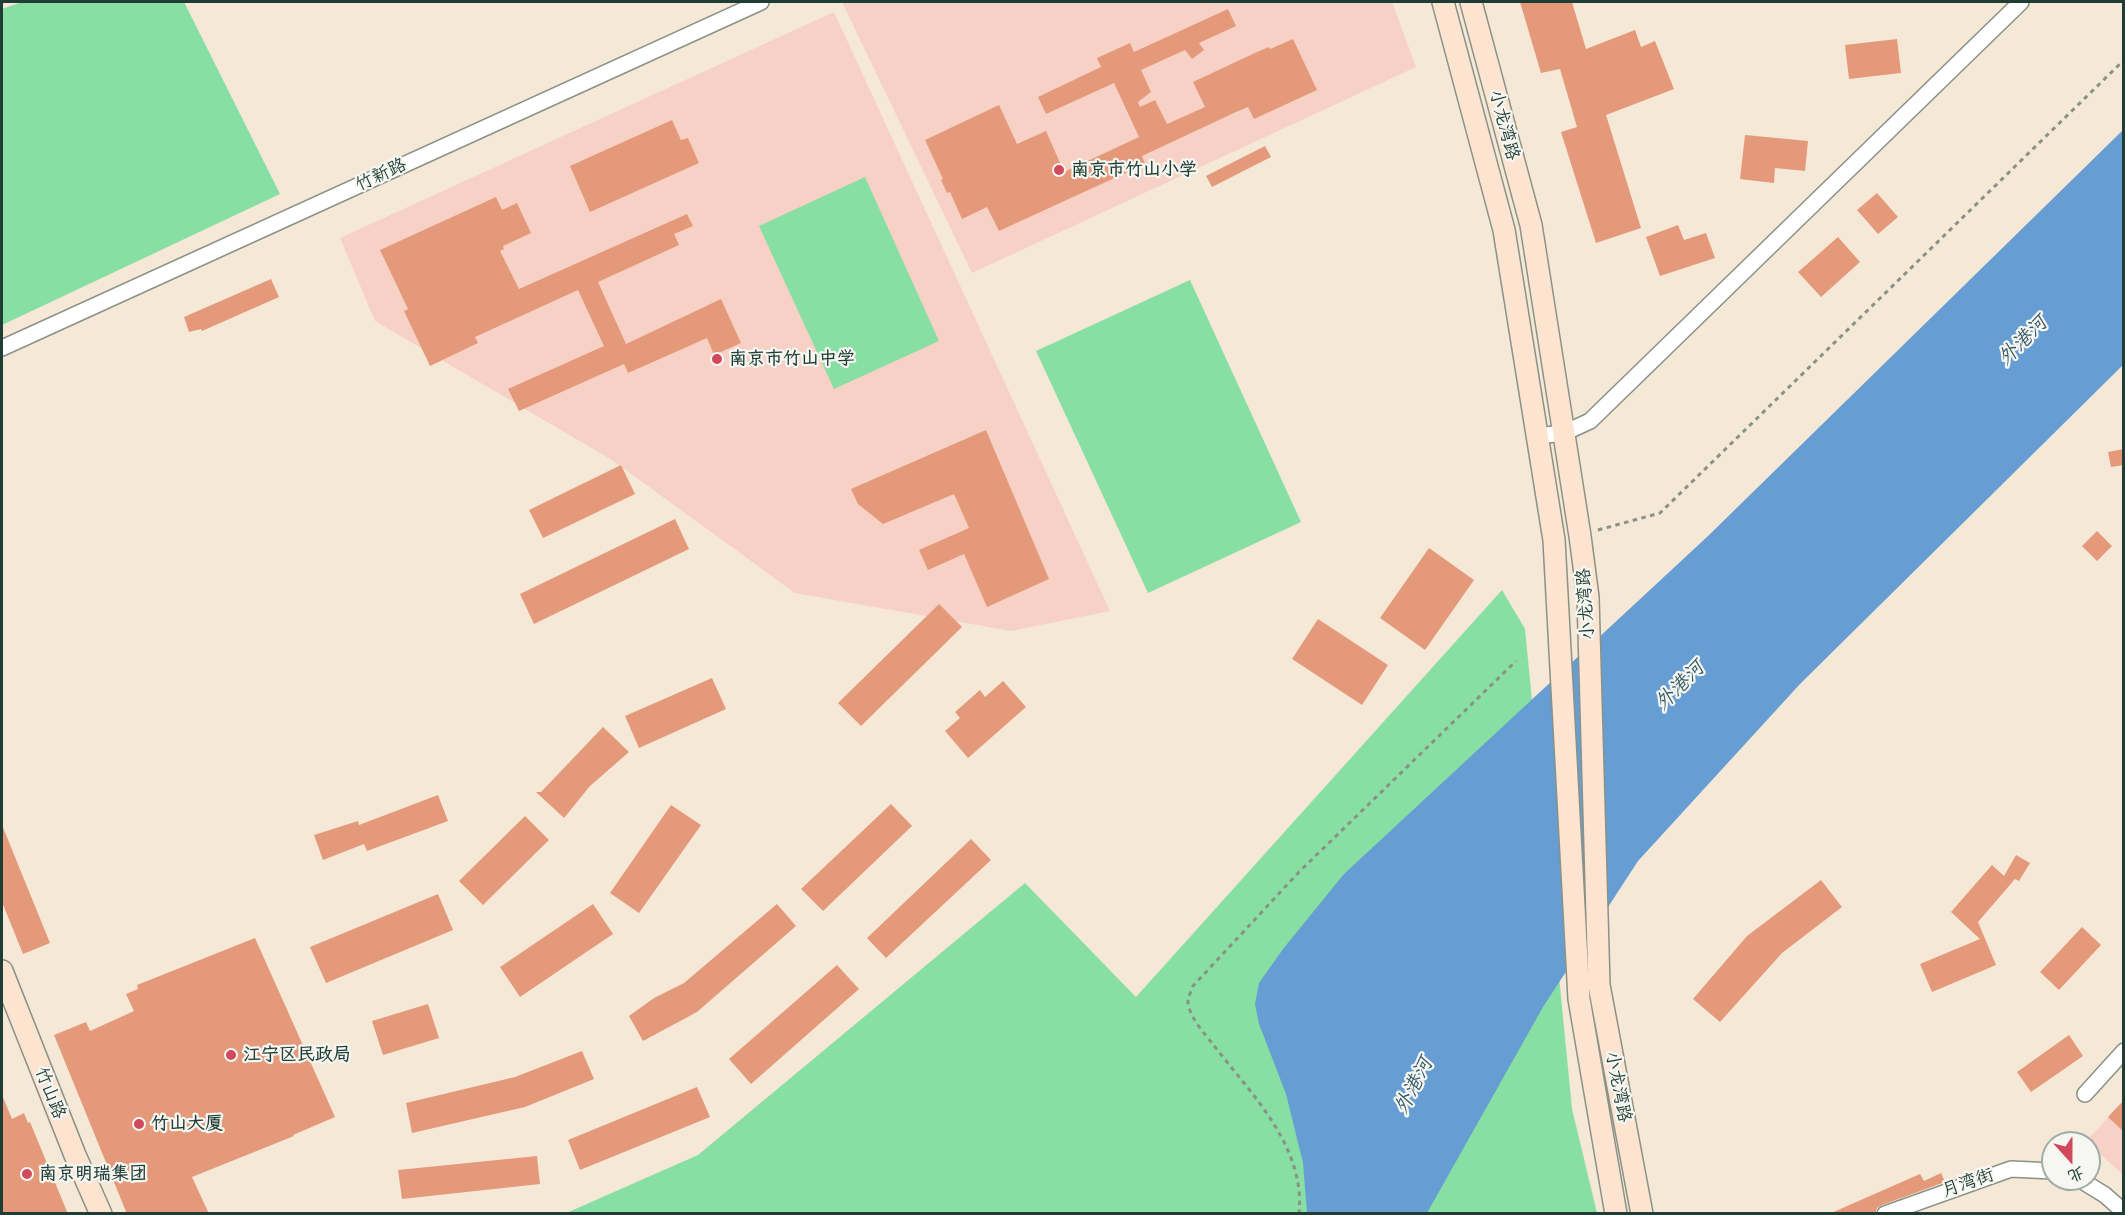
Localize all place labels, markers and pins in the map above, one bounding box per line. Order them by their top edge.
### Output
place label: 南京市竹山小学 [1071,159,1197,181]
marker: 南京市竹山小学 [1052,163,1066,177]
place label: 南京市竹山中学 [729,348,855,370]
marker: 南京市竹山中学 [710,352,724,366]
place label: 江宁区民政局 [243,1044,351,1066]
marker: 江宁区民政局 [224,1048,238,1062]
place label: 竹山大厦 [151,1113,223,1135]
marker: 竹山大厦 [132,1117,146,1131]
place label: 南京明瑞集团 [39,1163,147,1185]
marker: 南京明瑞集团 [20,1167,34,1181]

